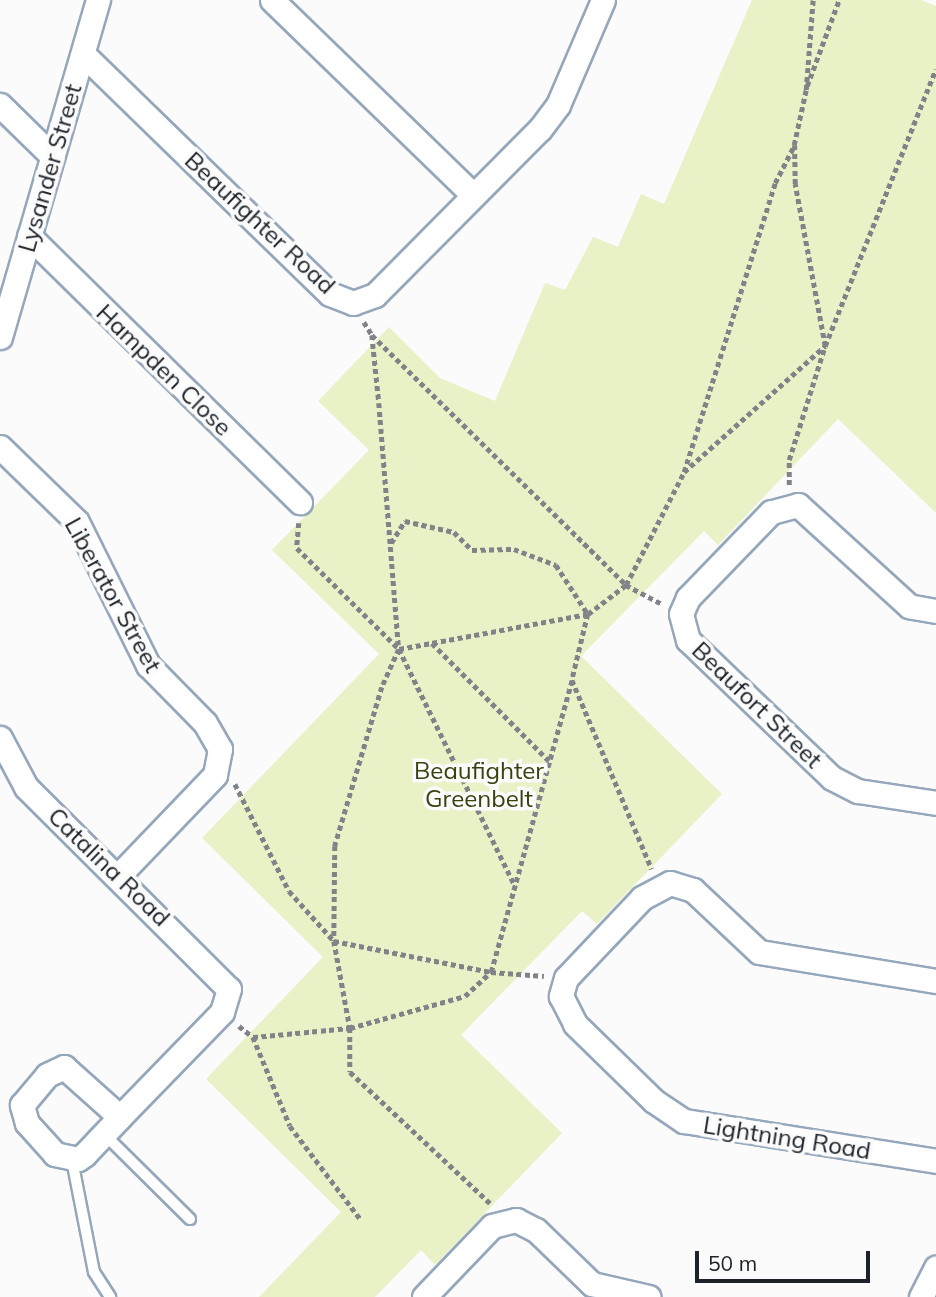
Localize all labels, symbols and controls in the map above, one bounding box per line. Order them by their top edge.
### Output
street label: Lysander Street [12,81,88,255]
street label: Beaufighter Road [179,146,341,300]
street label: Hampden Close [90,298,238,442]
street label: Liberator Street [59,513,167,677]
street label: Beaufort Street [686,636,828,774]
park label: Beaufighter Greenbelt [414,757,544,813]
street label: Catalina Road [42,802,176,932]
street label: Lightning Road [701,1111,873,1165]
scale bar [698,1238,873,1282]
text: 50 m [708,1250,757,1276]

